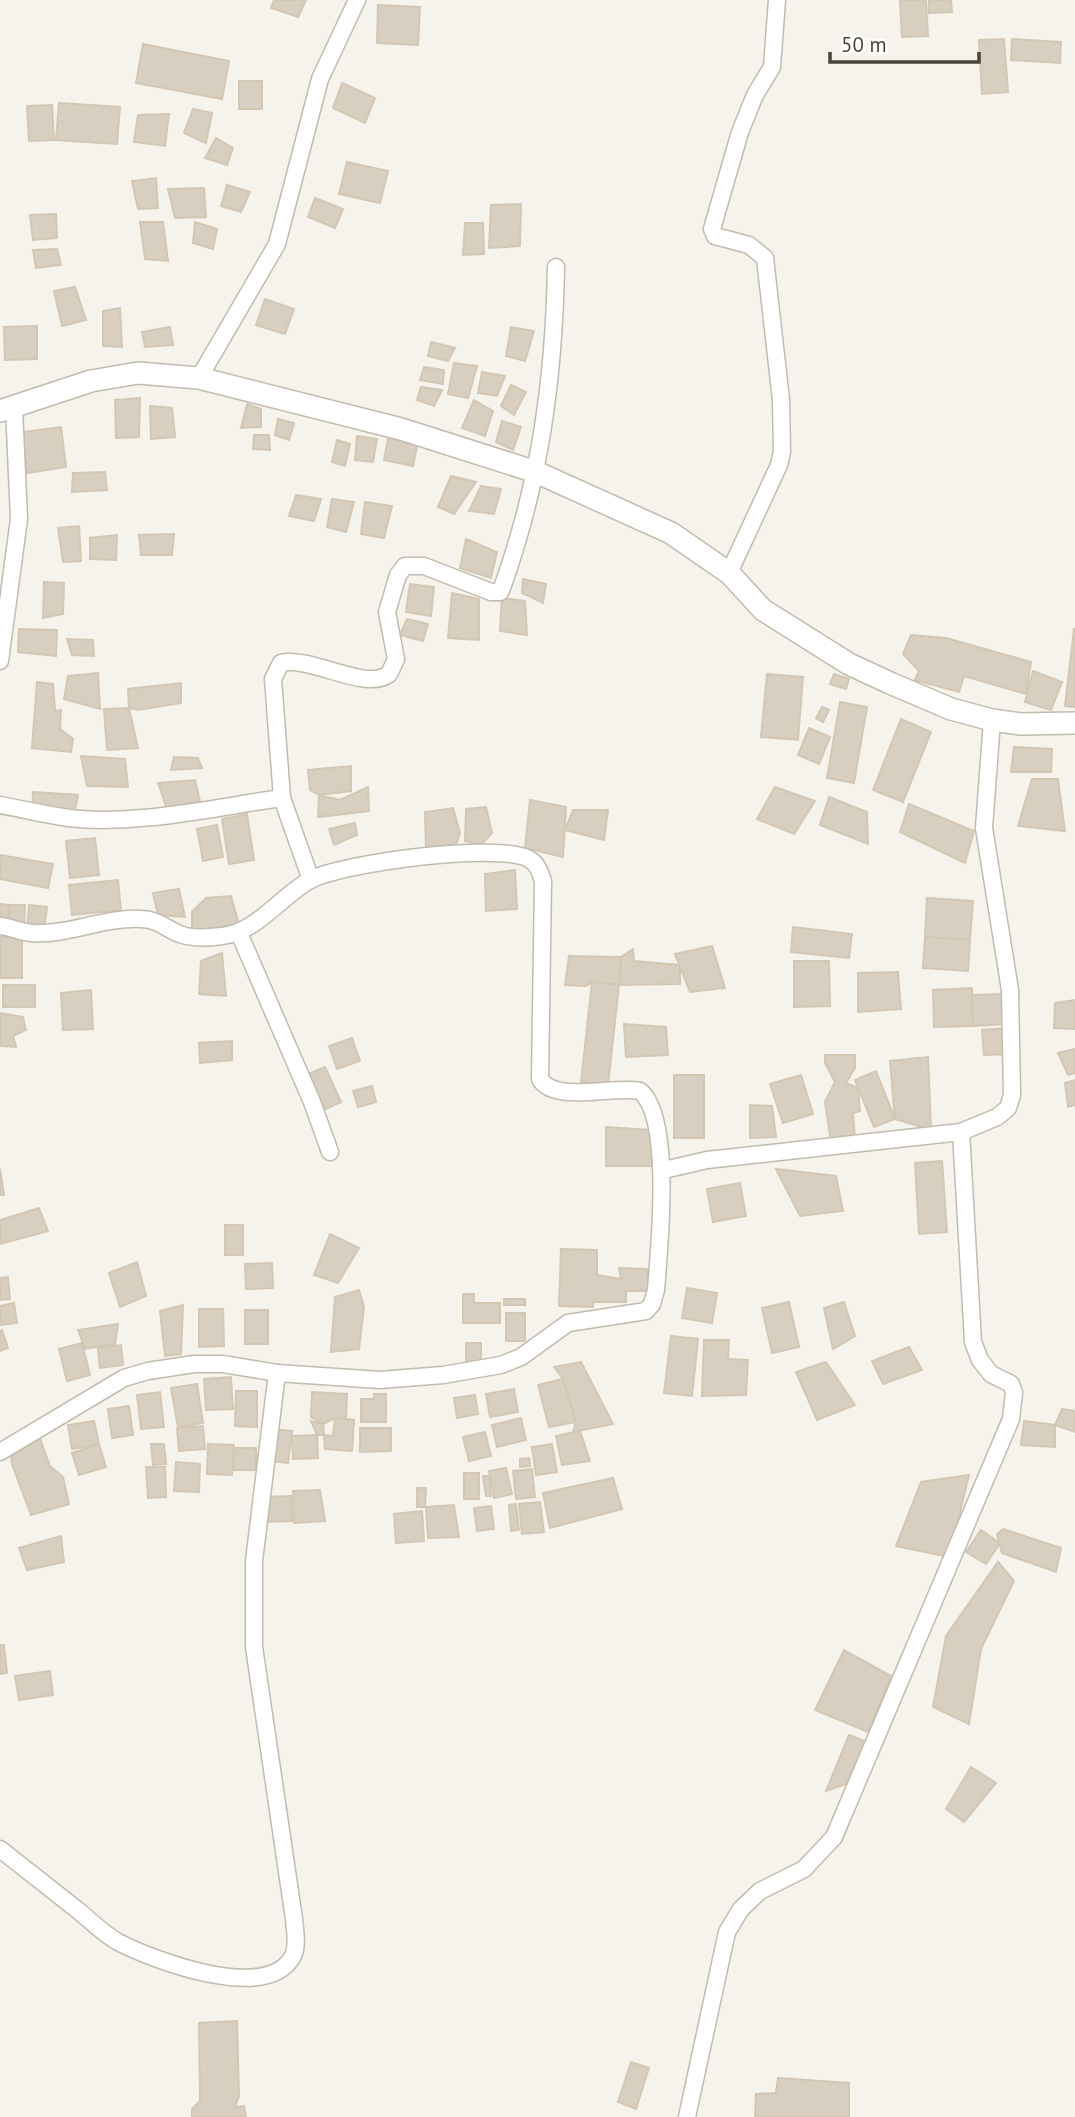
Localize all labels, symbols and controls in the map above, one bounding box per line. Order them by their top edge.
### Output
scale bar [830,21,979,65]
text: 50 m [841,31,887,58]

